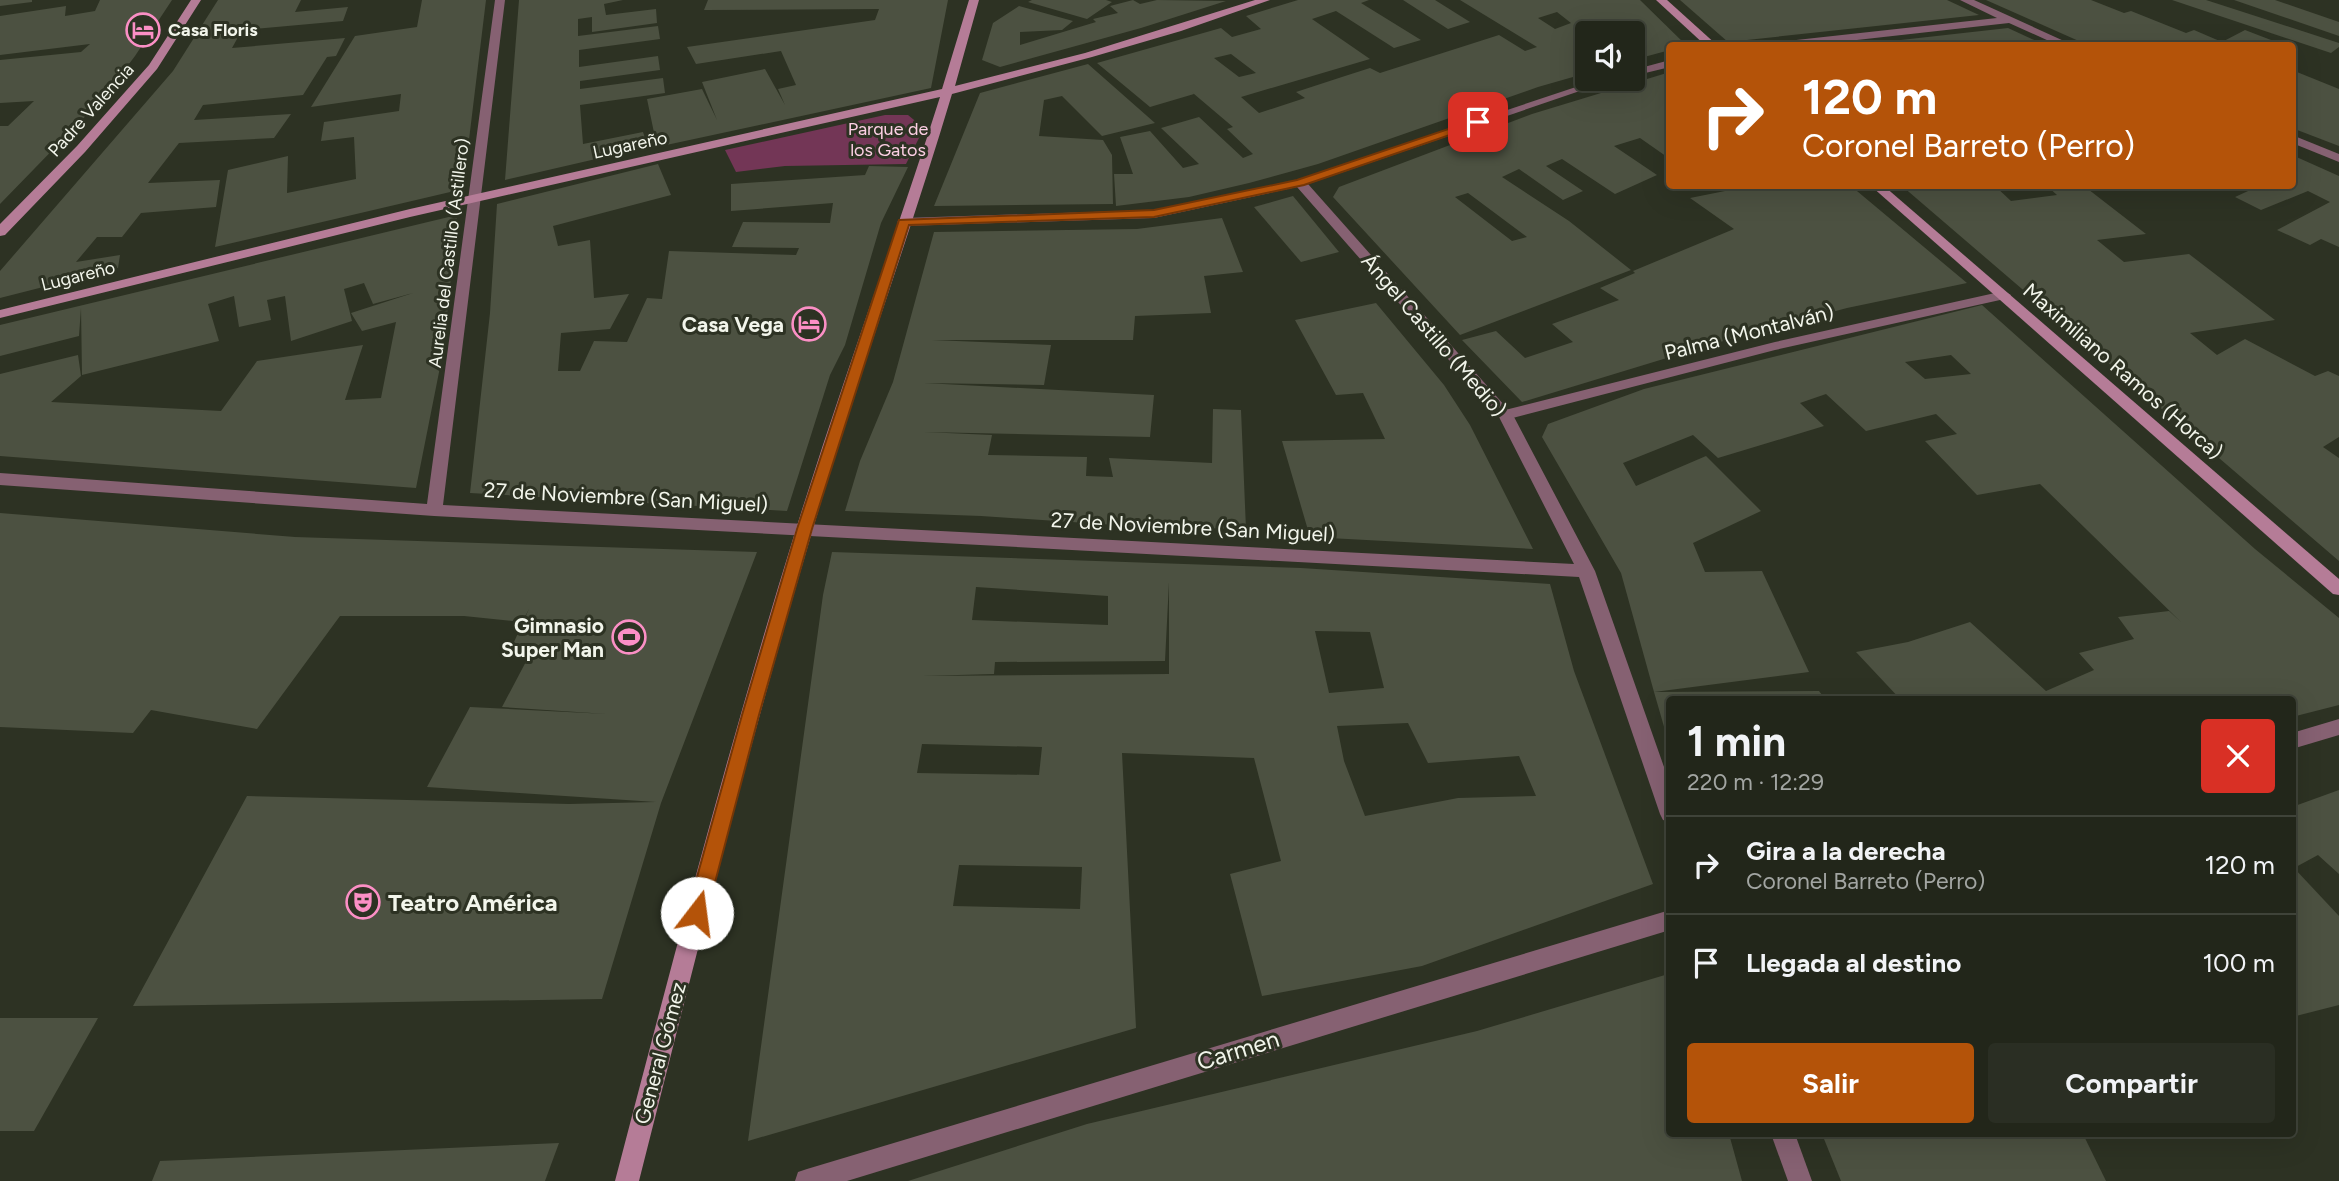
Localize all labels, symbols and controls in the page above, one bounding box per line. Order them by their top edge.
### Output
hotel icon: Casa Floris [124,11,162,49]
place label: Casa Floris [168,19,258,41]
map controls [1575,21,1645,91]
button: sound [1575,21,1645,91]
street label: Padre Valencia [43,59,139,161]
text: 120 m [1802,67,1937,126]
icon: right [1687,70,1778,161]
pin [1448,92,1508,152]
icon: arrive [1459,103,1497,141]
park label: Parque de los Gatos [848,118,928,161]
street label: Lugareño [591,126,669,164]
text: Coronel Barreto (Perro) [1802,127,2135,165]
street label: Aurelia del Castillo (Astillero) [424,137,474,369]
street label: Ángel Castillo (Medio) [1356,248,1512,422]
street label: Lugareño [39,256,117,296]
street label: Maximiliano Ramos (Horca) [2018,278,2228,464]
street label: Palma (Montalván) [1662,299,1836,365]
hotel icon: Casa Vega [790,305,828,343]
place label: Casa Vega [682,312,784,337]
street label: 27 de Noviembre (San Miguel) [483,477,769,517]
street label: 27 de Noviembre (San Miguel) [1050,507,1336,547]
place label: Gimnasio Super Man [501,613,604,662]
sports icon: Gimnasio Super Man [610,618,648,656]
text: 1 min [1687,716,1786,767]
button: close [2201,719,2275,793]
text: 220 m · 12:29 [1687,768,1824,796]
text: Gira a la derecha [1746,835,1946,867]
icon: right [1687,846,1725,884]
text: 120 m [2205,849,2275,881]
text: Coronel Barreto (Perro) [1746,867,1985,895]
position arrow [660,876,734,950]
theatre icon: Teatro América [344,883,382,921]
place label: Teatro América [388,888,558,917]
icon: arrive [1687,944,1725,982]
text: Llegada al destino [1746,947,1961,979]
text: 100 m [2202,947,2275,979]
street label: General Gómez [629,979,691,1127]
street label: Carmen [1193,1024,1283,1076]
button: Salir [1687,1043,1974,1123]
button: Compartir [1988,1043,2275,1123]

